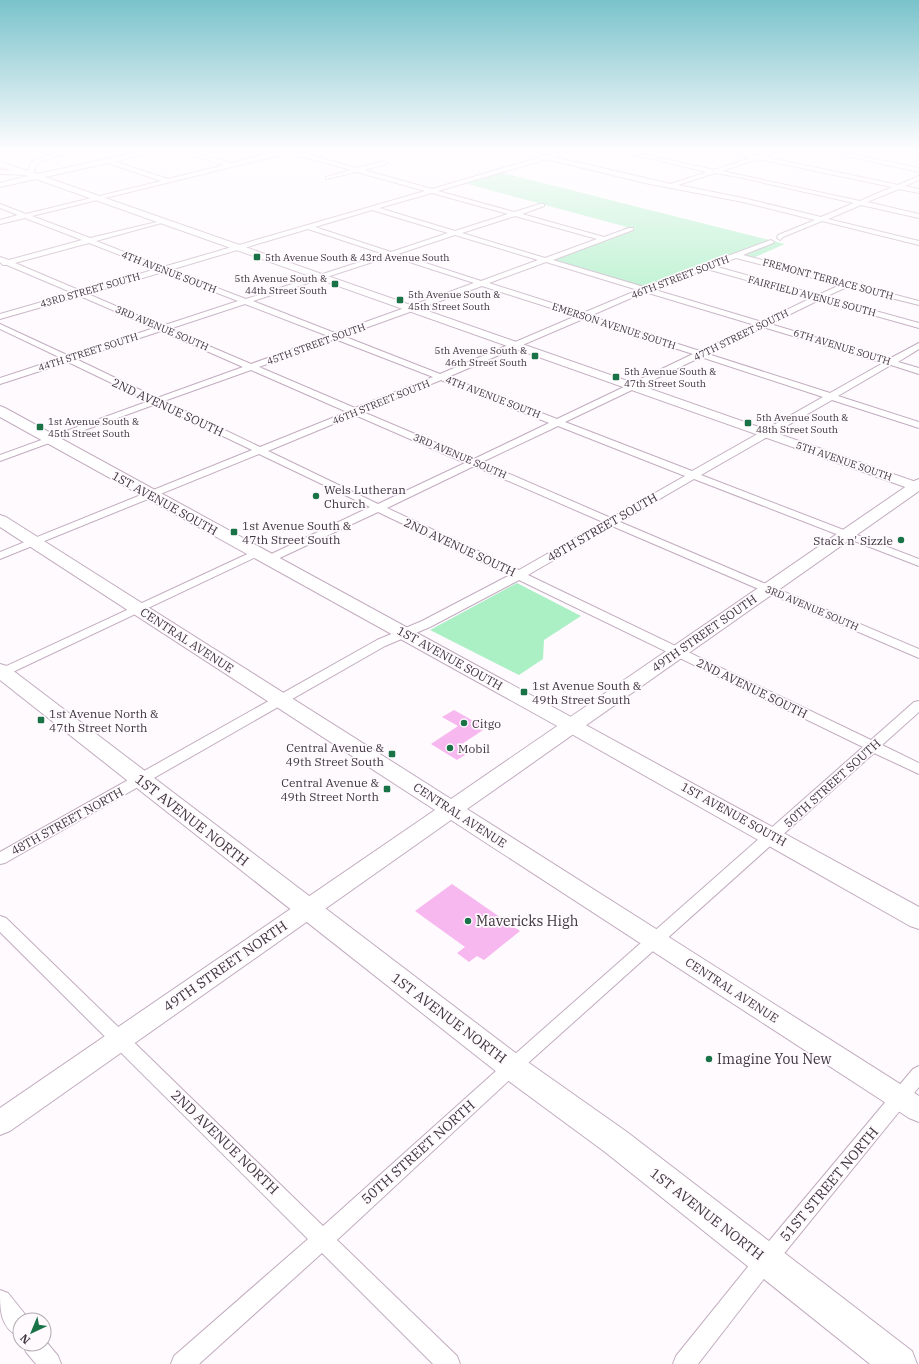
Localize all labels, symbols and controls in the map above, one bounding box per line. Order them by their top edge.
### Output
street label: 4TH AVENUE SOUTH [120,248,218,296]
place label: 5th Avenue South & 43rd Avenue South [265,251,450,264]
marker: 5th Avenue South & 43rd Avenue South [252,252,262,262]
street label: 46TH STREET SOUTH [629,252,731,302]
street label: FREMONT TERRACE SOUTH [761,255,895,303]
street label: 43RD STREET SOUTH [38,269,142,311]
place label: 5th Avenue South & 44th Street South [235,272,327,297]
street label: FAIRFIELD AVENUE SOUTH [746,273,878,319]
marker: 5th Avenue South & 44th Street South [330,279,340,289]
place label: 5th Avenue South & 45th Street South [408,288,500,313]
marker: 5th Avenue South & 45th Street South [395,295,405,305]
street label: EMERSON AVENUE SOUTH [550,300,678,352]
street label: 3RD AVENUE SOUTH [113,302,211,354]
street label: 47TH STREET SOUTH [691,306,791,364]
street label: 45TH STREET SOUTH [265,320,367,368]
street label: 6TH AVENUE SOUTH [792,326,892,368]
street label: 44TH STREET SOUTH [36,330,140,374]
place label: 5th Avenue South & 46th Street South [435,344,527,369]
marker: 5th Avenue South & 46th Street South [530,351,540,361]
place label: 5th Avenue South & 47th Street South [624,365,716,390]
marker: 5th Avenue South & 47th Street South [611,372,621,382]
street label: 4TH AVENUE SOUTH [444,373,542,421]
street label: 2ND AVENUE SOUTH [110,375,226,439]
street label: 46TH STREET SOUTH [330,376,432,428]
place label: 5th Avenue South & 48th Street South [756,411,848,436]
place label: 1st Avenue South & 45th Street South [48,415,139,440]
marker: 5th Avenue South & 48th Street South [743,418,753,428]
marker: 1st Avenue South & 45th Street South [35,422,45,432]
street label: 3RD AVENUE SOUTH [411,430,509,482]
street label: 5TH AVENUE SOUTH [794,438,894,484]
street label: 1ST AVENUE SOUTH [110,468,220,538]
place label: Wels Lutheran Church [324,482,406,511]
street label: 48TH STREET SOUTH [544,489,660,565]
marker: Wels Lutheran Church [311,491,321,501]
street label: 2ND AVENUE SOUTH [402,515,518,579]
place label: 1st Avenue South & 47th Street South [242,518,352,547]
marker: 1st Avenue South & 47th Street South [229,527,239,537]
place label: Stack n' Sizzle [813,533,893,548]
marker: Stack n' Sizzle [896,535,906,545]
street label: 3RD AVENUE SOUTH [763,582,861,634]
street label: 49TH STREET SOUTH [649,591,759,675]
street label: CENTRAL AVENUE [138,604,236,676]
street label: 1ST AVENUE SOUTH [395,623,505,693]
street label: 2ND AVENUE SOUTH [694,655,810,721]
place label: 1st Avenue South & 49th Street South [532,678,642,707]
marker: 1st Avenue South & 49th Street South [519,687,529,697]
place label: 1st Avenue North & 47th Street North [49,706,159,735]
marker: 1st Avenue North & 47th Street North [36,715,46,725]
place label: Citgo [472,716,501,731]
marker: Citgo [459,718,469,728]
street label: 50TH STREET SOUTH [781,736,883,830]
place label: Central Avenue & 49th Street South [286,740,384,769]
place label: Mobil [458,741,490,756]
marker: Mobil [445,743,455,753]
marker: Central Avenue & 49th Street South [387,749,397,759]
street label: 1ST AVENUE NORTH [131,770,253,870]
place label: Central Avenue & 49th Street North [280,775,380,804]
street label: CENTRAL AVENUE [411,779,509,851]
street label: 1ST AVENUE SOUTH [679,779,789,849]
street label: 48TH STREET NORTH [8,784,126,858]
marker: Central Avenue & 49th Street North [382,784,392,794]
place label: Mavericks High [476,912,579,930]
street label: 49TH STREET NORTH [160,916,290,1016]
marker: Mavericks High [463,916,473,926]
street label: CENTRAL AVENUE [683,954,781,1026]
street label: 1ST AVENUE NORTH [388,969,510,1067]
place label: Imagine You New [717,1050,832,1068]
marker: Imagine You New [704,1054,714,1064]
street label: 2ND AVENUE NORTH [167,1086,283,1198]
street label: 50TH STREET NORTH [357,1096,479,1208]
street label: 51ST STREET NORTH [776,1123,882,1245]
street label: 1ST AVENUE NORTH [646,1164,768,1264]
north arrow [12,1312,52,1352]
text: N [17,1331,33,1347]

